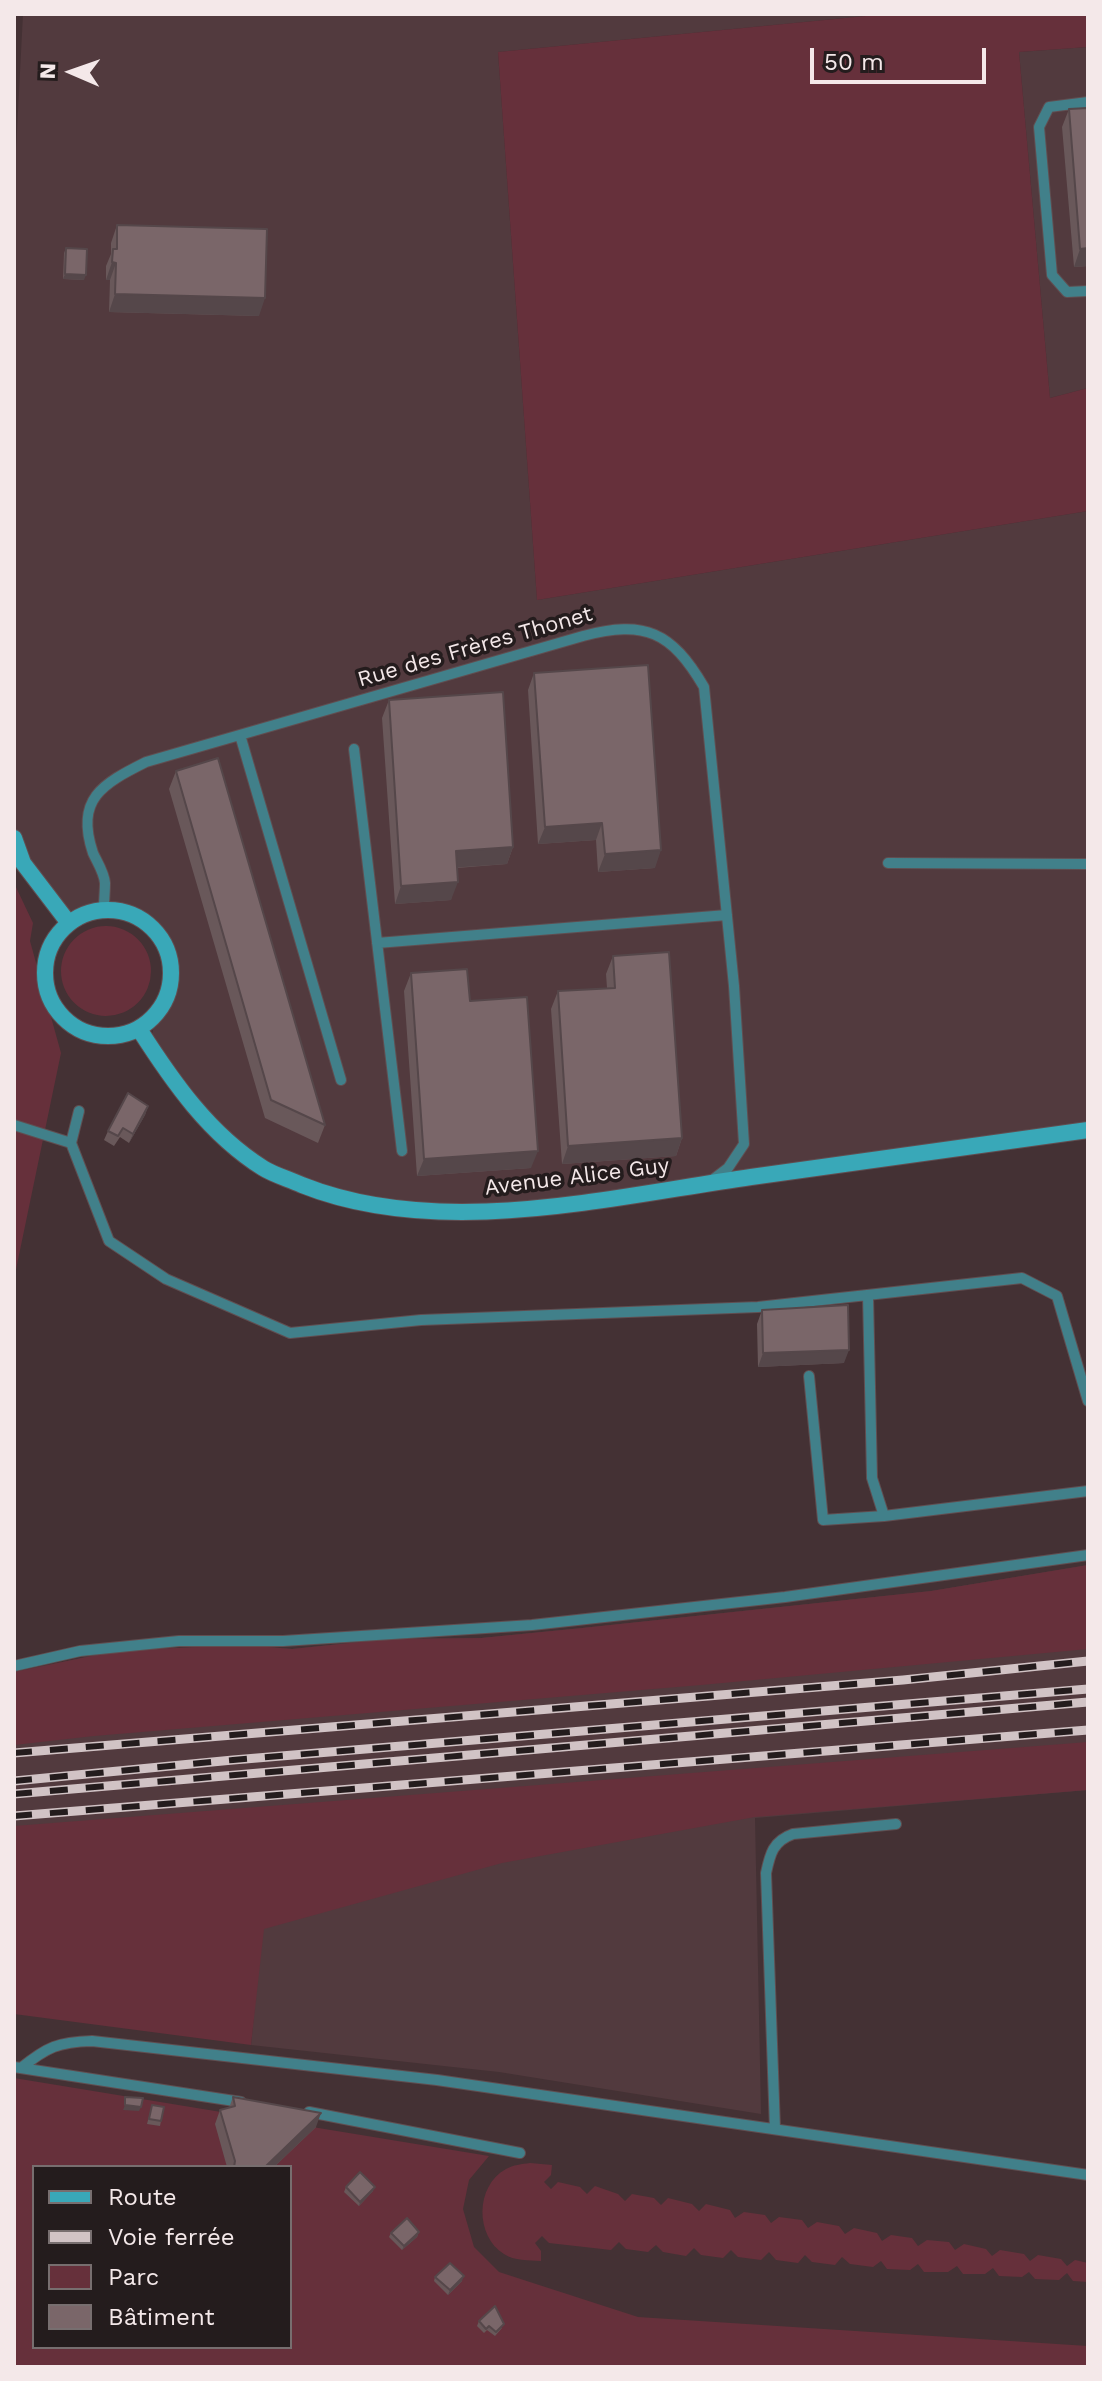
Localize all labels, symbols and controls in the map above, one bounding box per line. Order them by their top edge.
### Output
north arrow [32,32,112,112]
scale bar [814,32,990,82]
text: 50 m [824,48,884,76]
text: N [35,63,60,80]
street label: Rue des Frères Thonet [355,601,595,693]
street label: Avenue Alice Guy [483,1153,671,1201]
legend [32,2165,292,2349]
text: Route [108,2183,177,2211]
text: Voie ferrée [108,2223,235,2251]
text: Parc [108,2263,159,2291]
text: Bâtiment [108,2303,215,2331]

